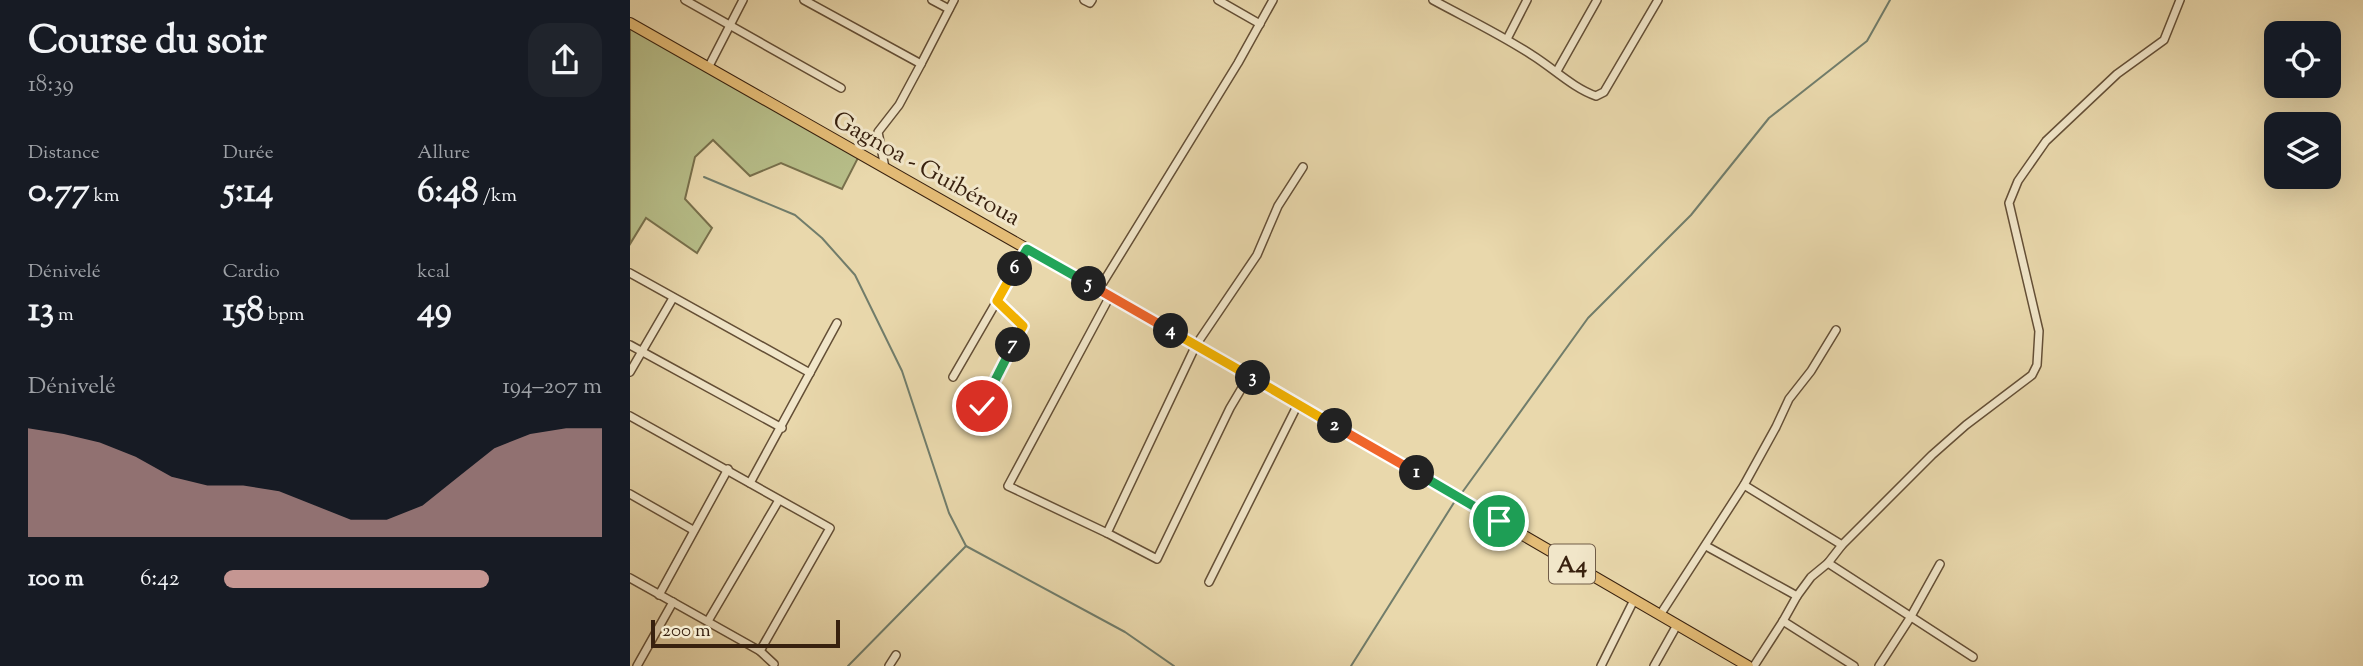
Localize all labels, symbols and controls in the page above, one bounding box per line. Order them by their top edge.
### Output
text: Course du soir [28,16,267,70]
map controls [2264,21,2341,189]
button: locate [2264,21,2341,98]
button: share [528,23,602,97]
text: 18:39 [28,69,74,102]
street label: Gagnoa - Guibéroua [826,104,1026,236]
button: layers [2264,112,2341,189]
text: Distance [28,140,100,167]
text: Durée [223,140,273,167]
text: Allure [417,140,470,167]
text: 0.77 [28,167,89,218]
text: 5:14 [223,167,273,218]
text: 6:48 [417,167,479,218]
text: km [89,183,120,210]
text: /km [479,183,517,210]
pin: 6 [998,252,1032,286]
text: 6 [1010,255,1019,282]
text: Dénivelé [28,259,101,286]
text: Cardio [223,259,280,286]
text: kcal [417,259,450,286]
pin: 5 [1072,266,1106,302]
text: 5 [1085,270,1092,297]
text: 13 [28,286,54,337]
text: 158 [223,286,264,337]
text: 49 [417,286,452,337]
text: m [54,302,74,329]
text: bpm [264,302,305,329]
pin: 4 [1154,314,1188,348]
text: 4 [1166,317,1175,344]
pin: 7 [996,328,1030,362]
text: 7 [1008,331,1017,358]
pin: 3 [1236,360,1270,396]
text: 3 [1249,364,1256,391]
text: Dénivelé [28,371,116,404]
text: 194–207 m [502,371,602,404]
pin [952,376,1012,436]
icon: check [963,387,1001,425]
pin: 2 [1318,408,1352,444]
text: 2 [1330,412,1339,439]
pin: 1 [1400,456,1434,490]
text: 1 [1413,459,1420,486]
pin [1469,491,1529,551]
icon: arrive [1480,502,1518,540]
road number: A4 [1549,544,1595,584]
text: 100 m [28,563,84,596]
text: 6:42 [140,563,180,596]
scale bar [651,617,840,649]
text: 200 m [662,618,711,645]

